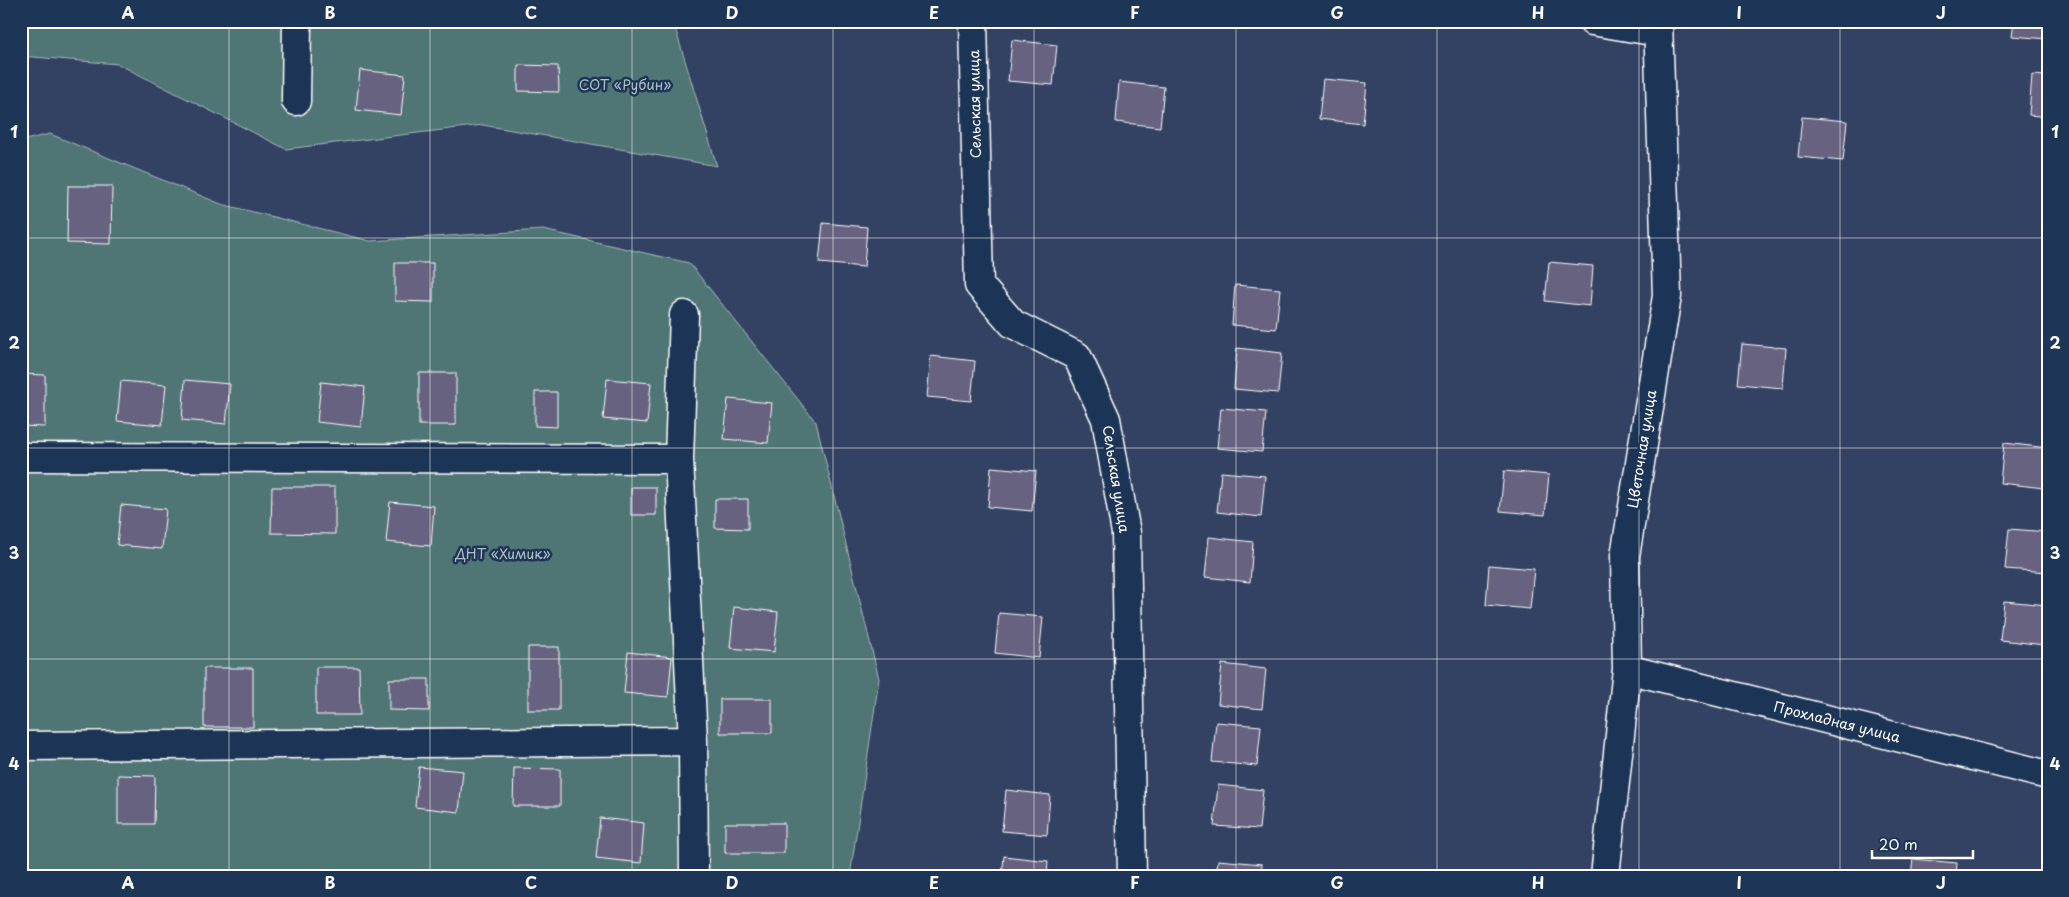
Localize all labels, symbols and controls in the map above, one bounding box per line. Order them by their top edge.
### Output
text: A [122,0,135,24]
text: B [325,0,336,24]
text: C [525,0,537,24]
text: D [726,0,738,24]
text: E [929,0,939,24]
text: F [1130,0,1140,24]
text: G [1330,0,1344,24]
text: H [1532,0,1544,24]
text: I [1736,0,1742,24]
text: J [1936,0,1946,24]
street label: Сельская улица [963,49,986,159]
park label: СОТ «Рубин» [579,74,671,95]
text: 1 [10,119,18,143]
text: 1 [2051,119,2059,143]
text: 2 [8,330,20,354]
text: 2 [2049,330,2061,354]
street label: Цветочная улица [1622,388,1661,510]
street label: Сельская улица [1098,424,1135,534]
text: 3 [9,540,19,564]
text: 3 [2050,540,2060,564]
park label: ДНТ «Химик» [454,543,551,564]
street label: Прохладная улица [1772,696,1903,747]
text: 4 [9,751,20,775]
text: 4 [2050,751,2061,775]
scale bar [1872,827,1973,859]
text: 20 m [1879,832,1918,855]
text: A [122,870,135,894]
text: B [325,870,336,894]
text: C [525,870,537,894]
text: D [726,870,738,894]
text: E [929,870,939,894]
text: F [1130,870,1140,894]
text: G [1330,870,1344,894]
text: H [1532,870,1544,894]
text: I [1736,870,1742,894]
text: J [1936,870,1946,894]

